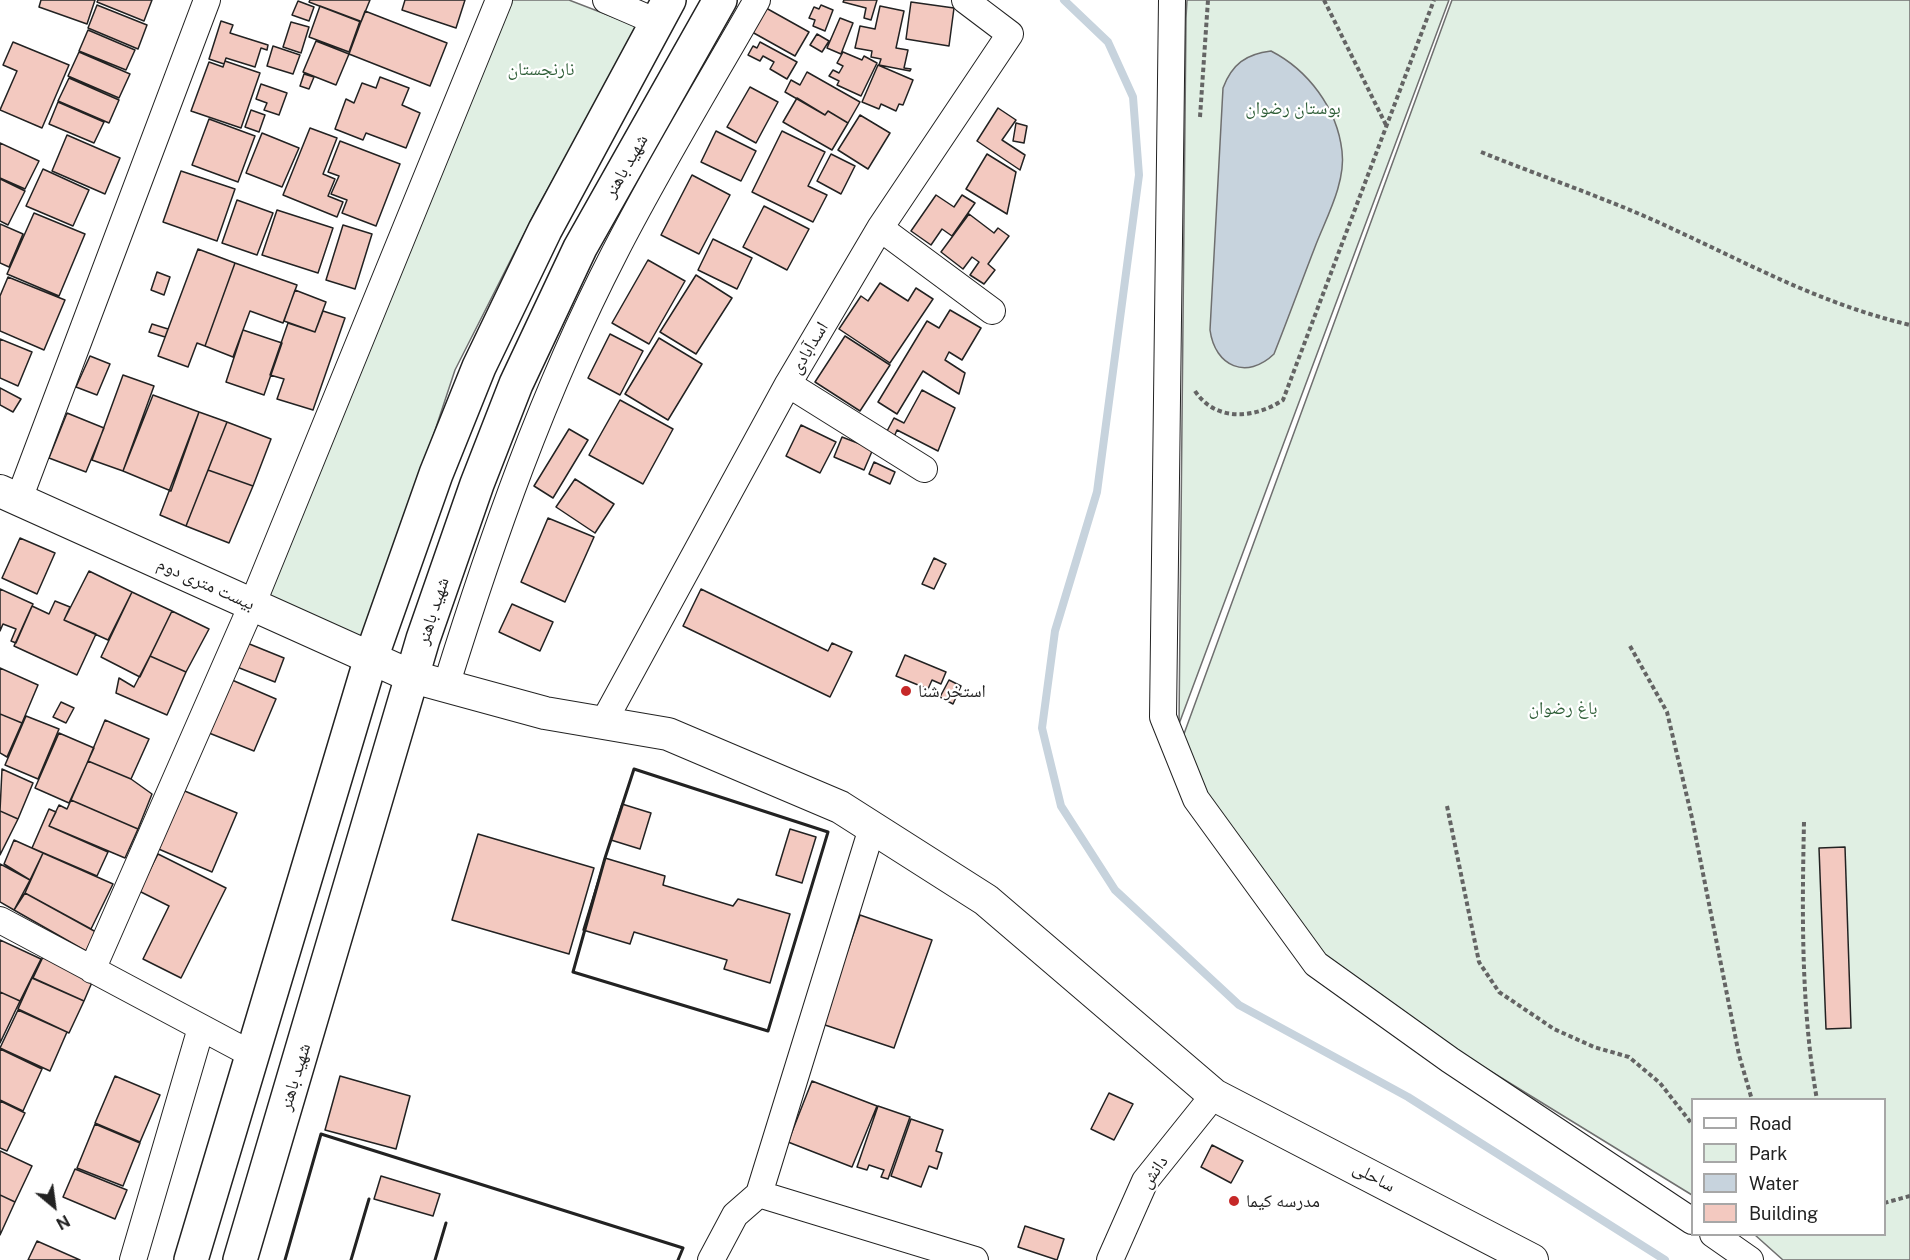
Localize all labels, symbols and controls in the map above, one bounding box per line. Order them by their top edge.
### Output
park label: نارنجستان [508,58,574,80]
park label: بوستان رضوان [1245,97,1341,119]
street label: شهید باهنر [599,131,653,201]
street label: اسدآبادی [785,318,833,378]
street label: بیست متری دوم [154,553,258,615]
street label: شهید باهنر [412,575,454,647]
place label: استخر شنا [918,680,986,702]
marker: استخر شنا [899,684,913,698]
park label: باغ رضوان [1528,697,1598,719]
street label: شهید باهنر [275,1041,315,1113]
legend [1691,1098,1886,1236]
text: Road [1749,1113,1792,1134]
text: Park [1749,1143,1787,1164]
street label: دانش [1135,1151,1173,1193]
street label: ساحلی [1349,1157,1399,1197]
text: Water [1749,1173,1799,1194]
north arrow [24,1176,84,1236]
place label: مدرسه کیما [1246,1190,1320,1212]
marker: مدرسه کیما [1227,1194,1241,1208]
text: Building [1749,1203,1818,1224]
text: N [53,1211,73,1234]

